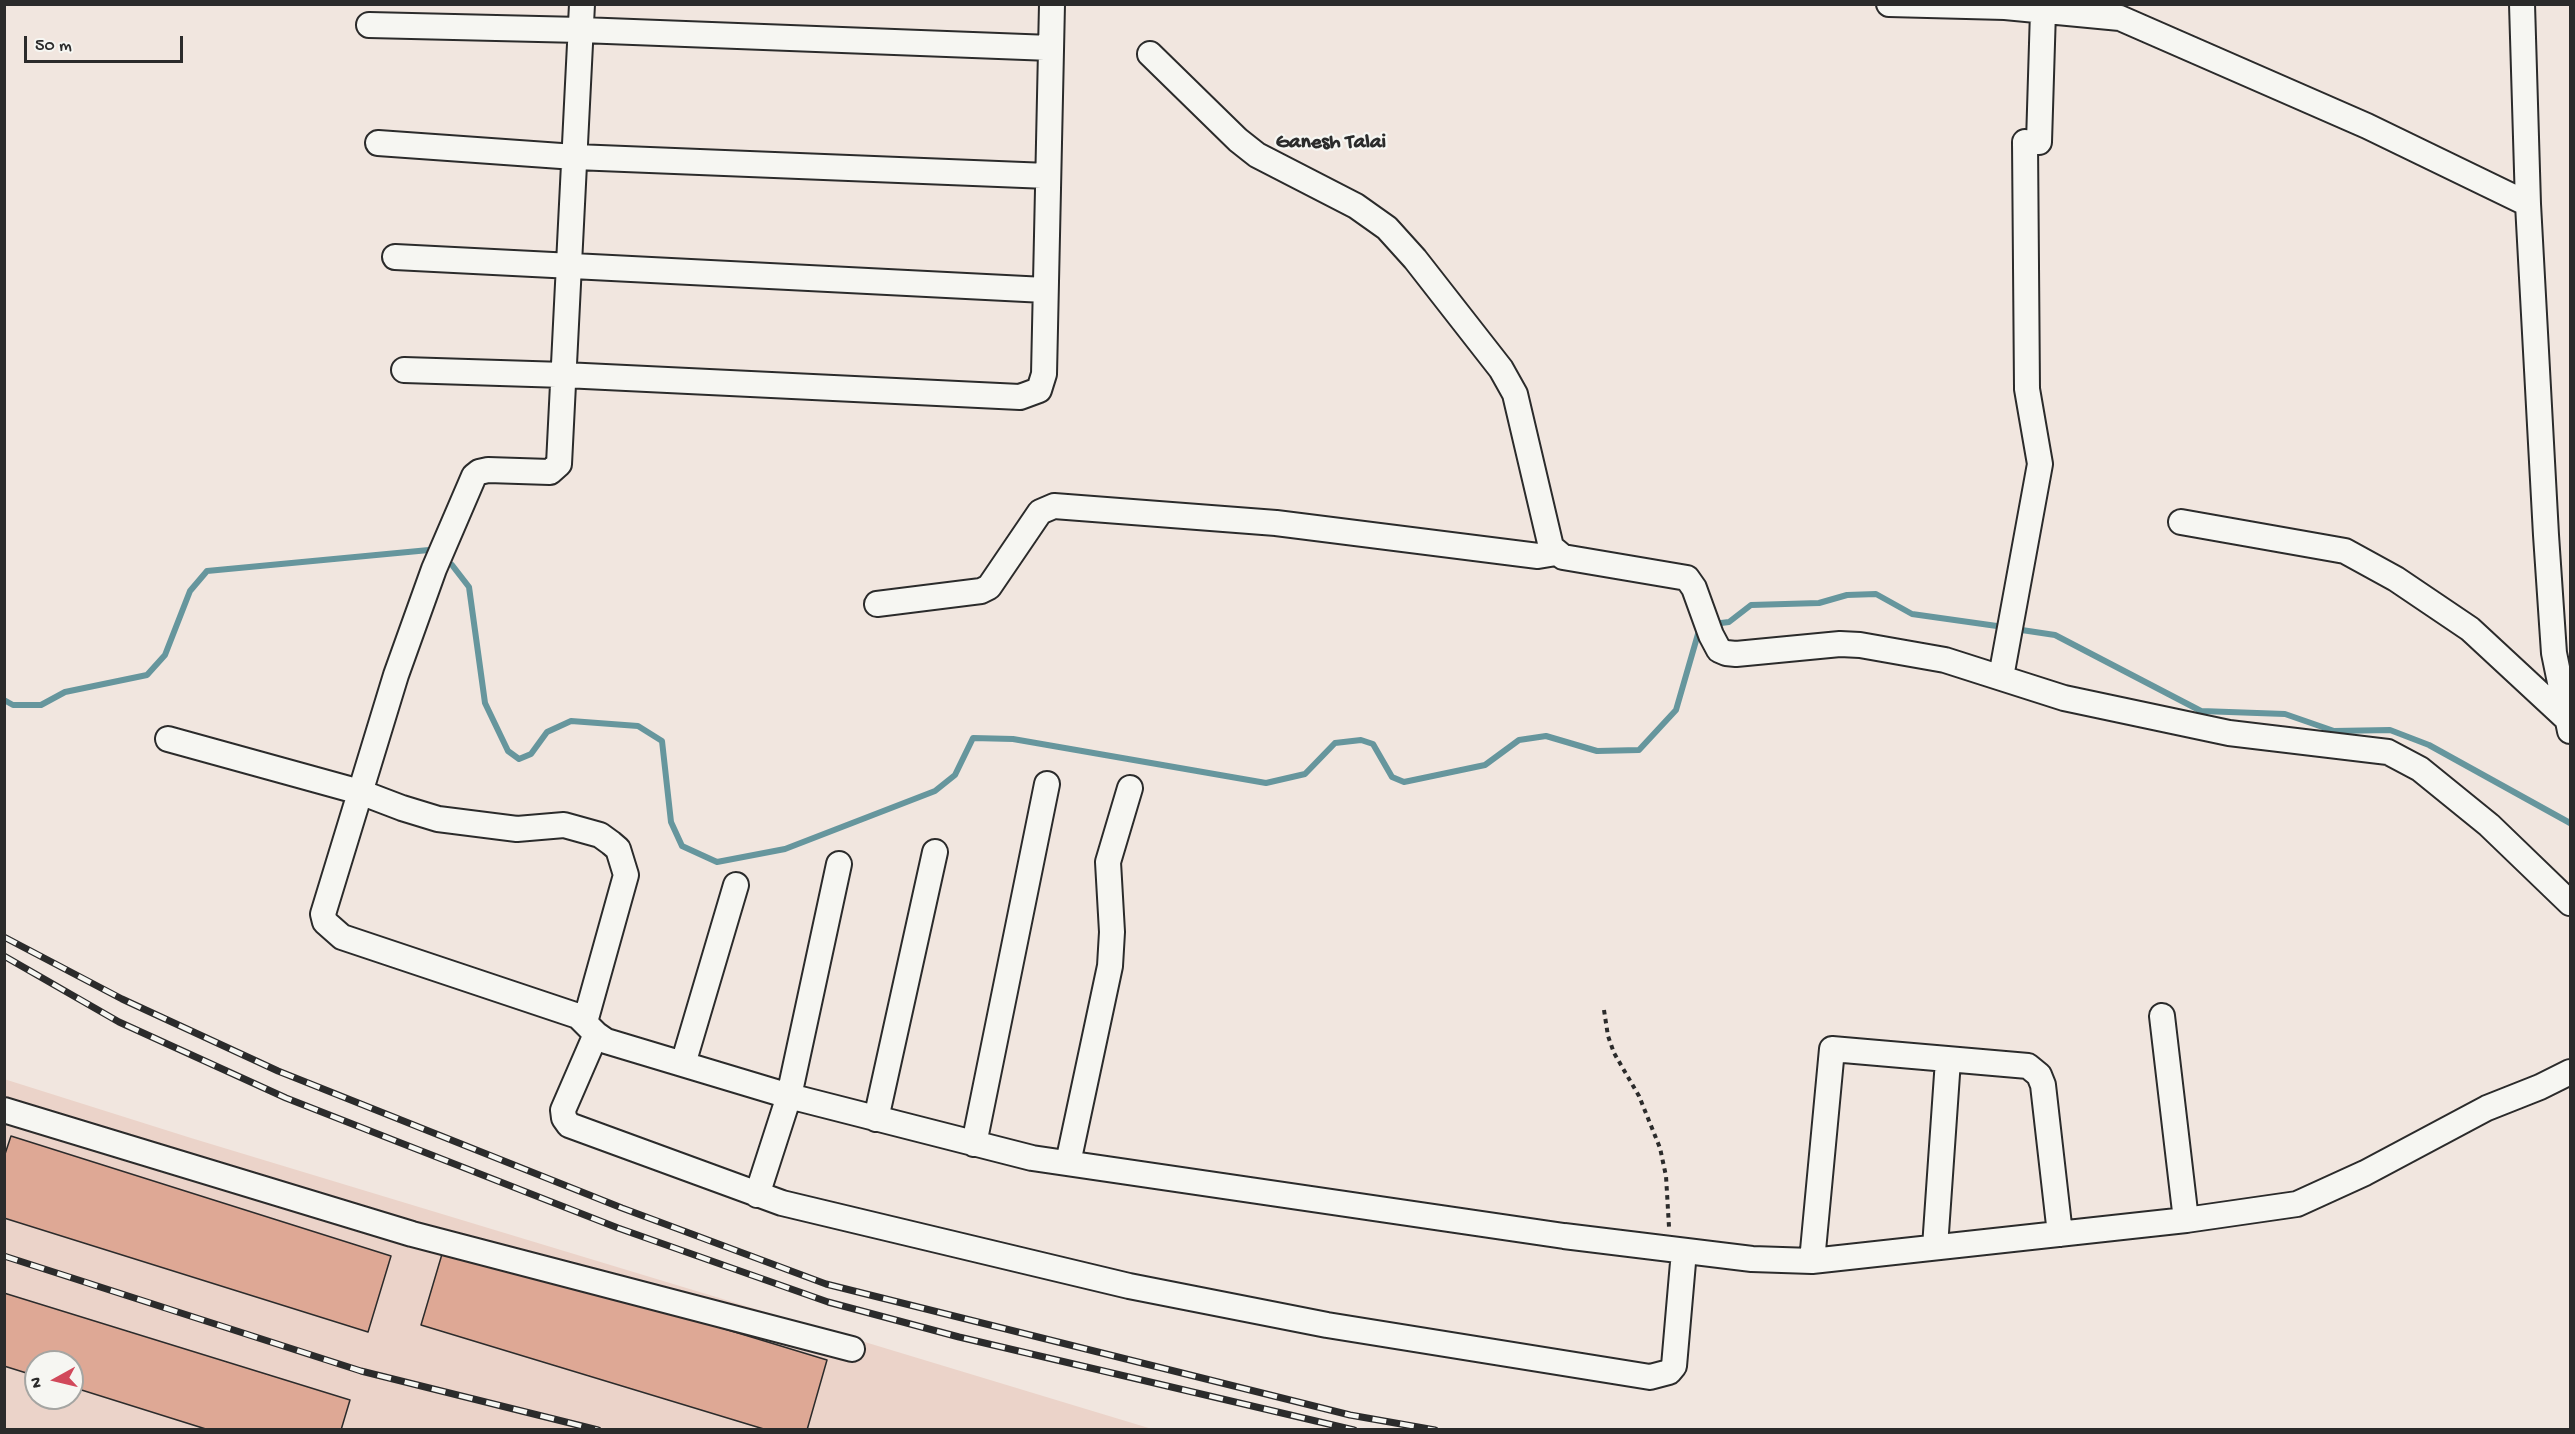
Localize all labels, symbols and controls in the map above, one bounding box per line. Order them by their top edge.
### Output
scale bar [27,24,186,62]
text: 50 m [35,36,72,57]
district label: Ganesh Talai [1276,131,1386,157]
north arrow [24,1350,84,1410]
text: N [28,1376,48,1389]

